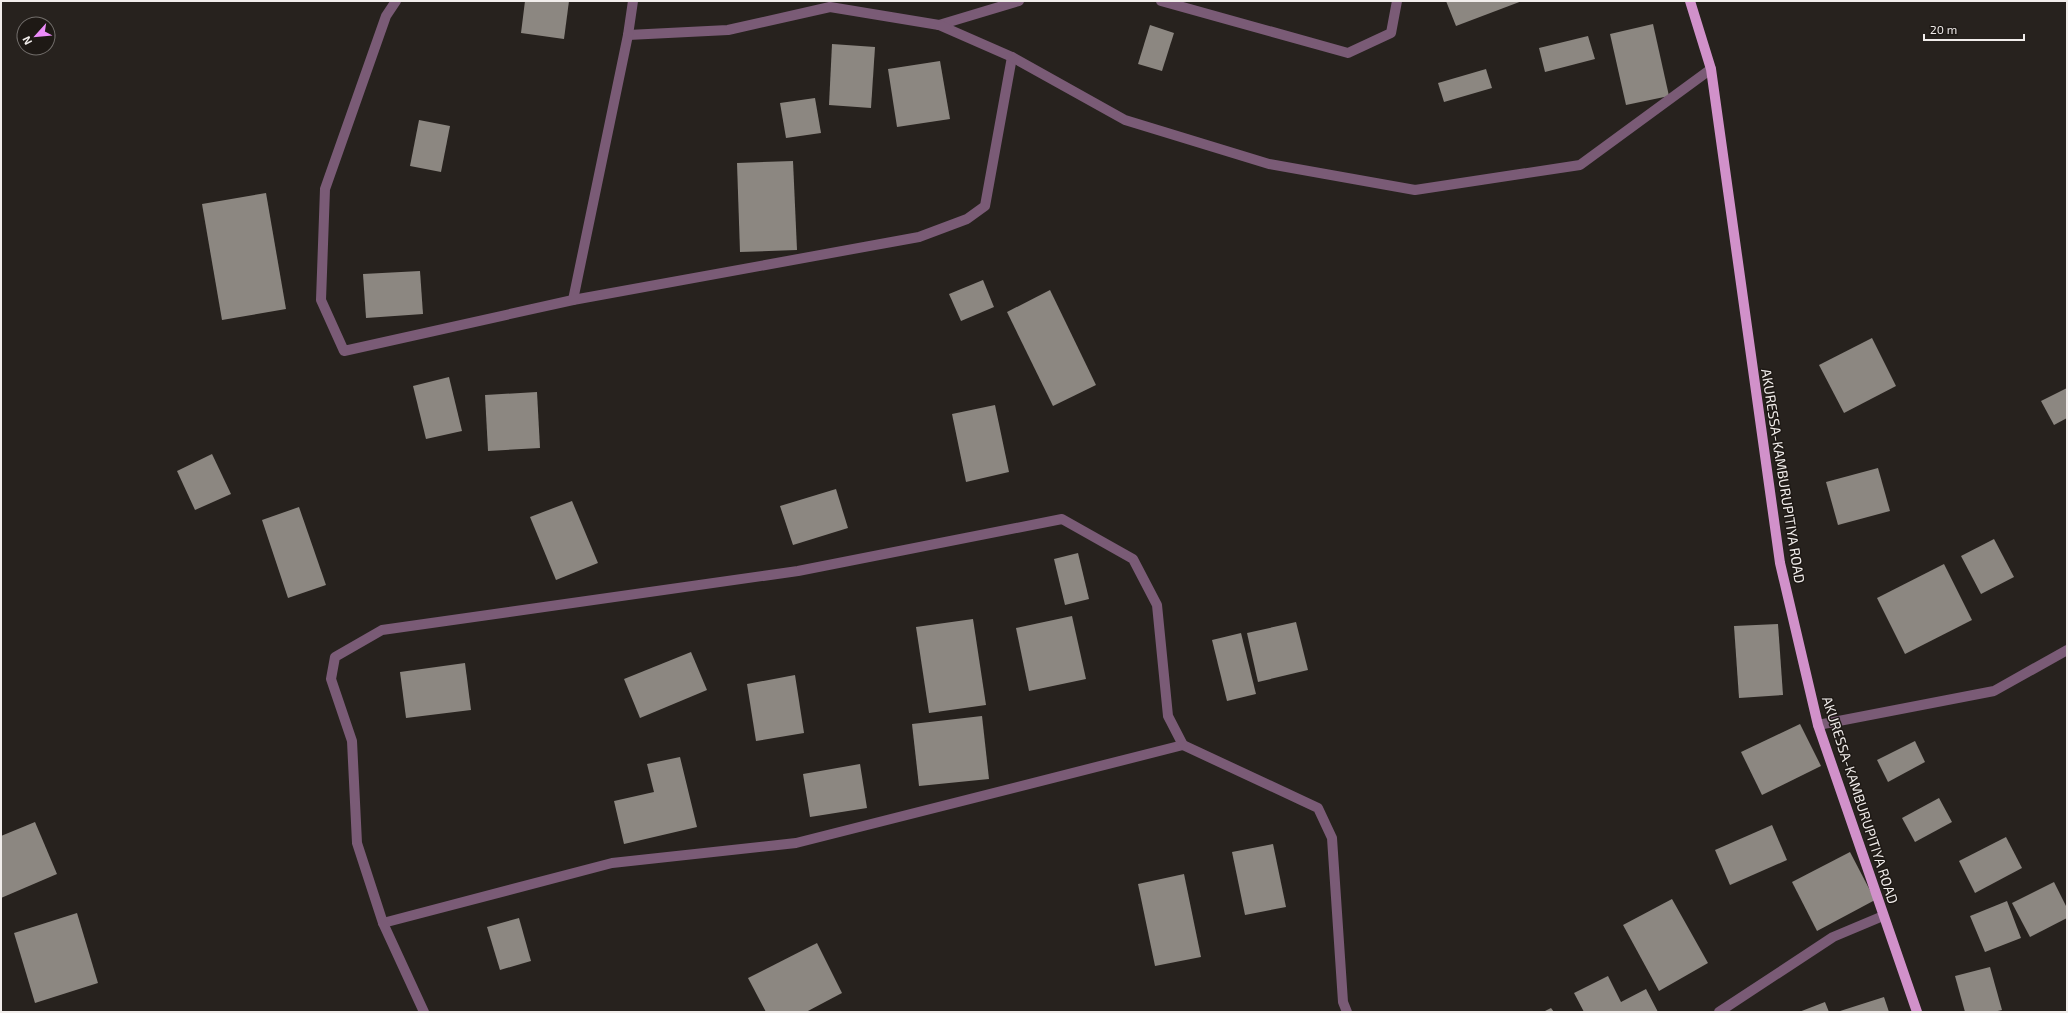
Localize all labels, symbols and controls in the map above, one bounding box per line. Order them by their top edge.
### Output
north arrow [16,16,56,56]
scale bar [1924,16,2024,42]
text: 20 m [1930,22,1957,36]
text: N [19,34,34,47]
street label: AKURESSA-KAMBURUPITIYA ROAD [1758,367,1809,584]
street label: AKURESSA-KAMBURUPITIYA ROAD [1819,694,1902,906]

